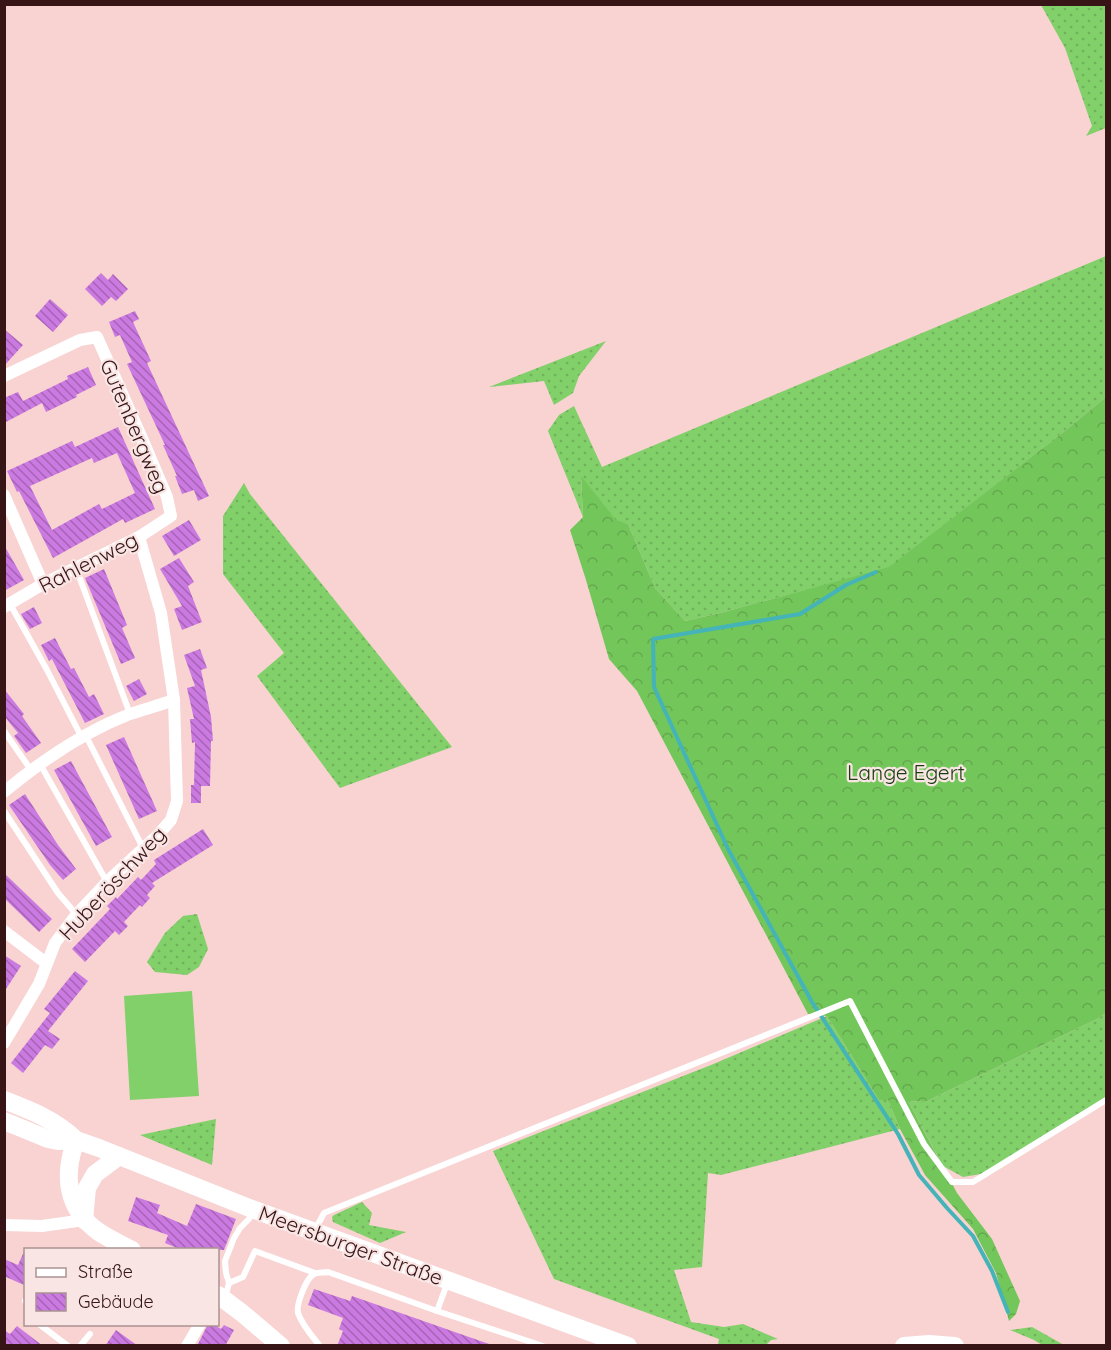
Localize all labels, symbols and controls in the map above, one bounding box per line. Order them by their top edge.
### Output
street label: Gutenbergweg [95,355,175,497]
street label: Rahlenweg [34,526,142,598]
park label: Lange Egert [847,759,965,785]
street label: Huberöschweg [53,821,171,945]
street label: Meersburger Straße [255,1200,447,1290]
legend [24,1248,219,1326]
text: Straße [78,1260,133,1283]
text: Gebäude [78,1290,154,1313]

